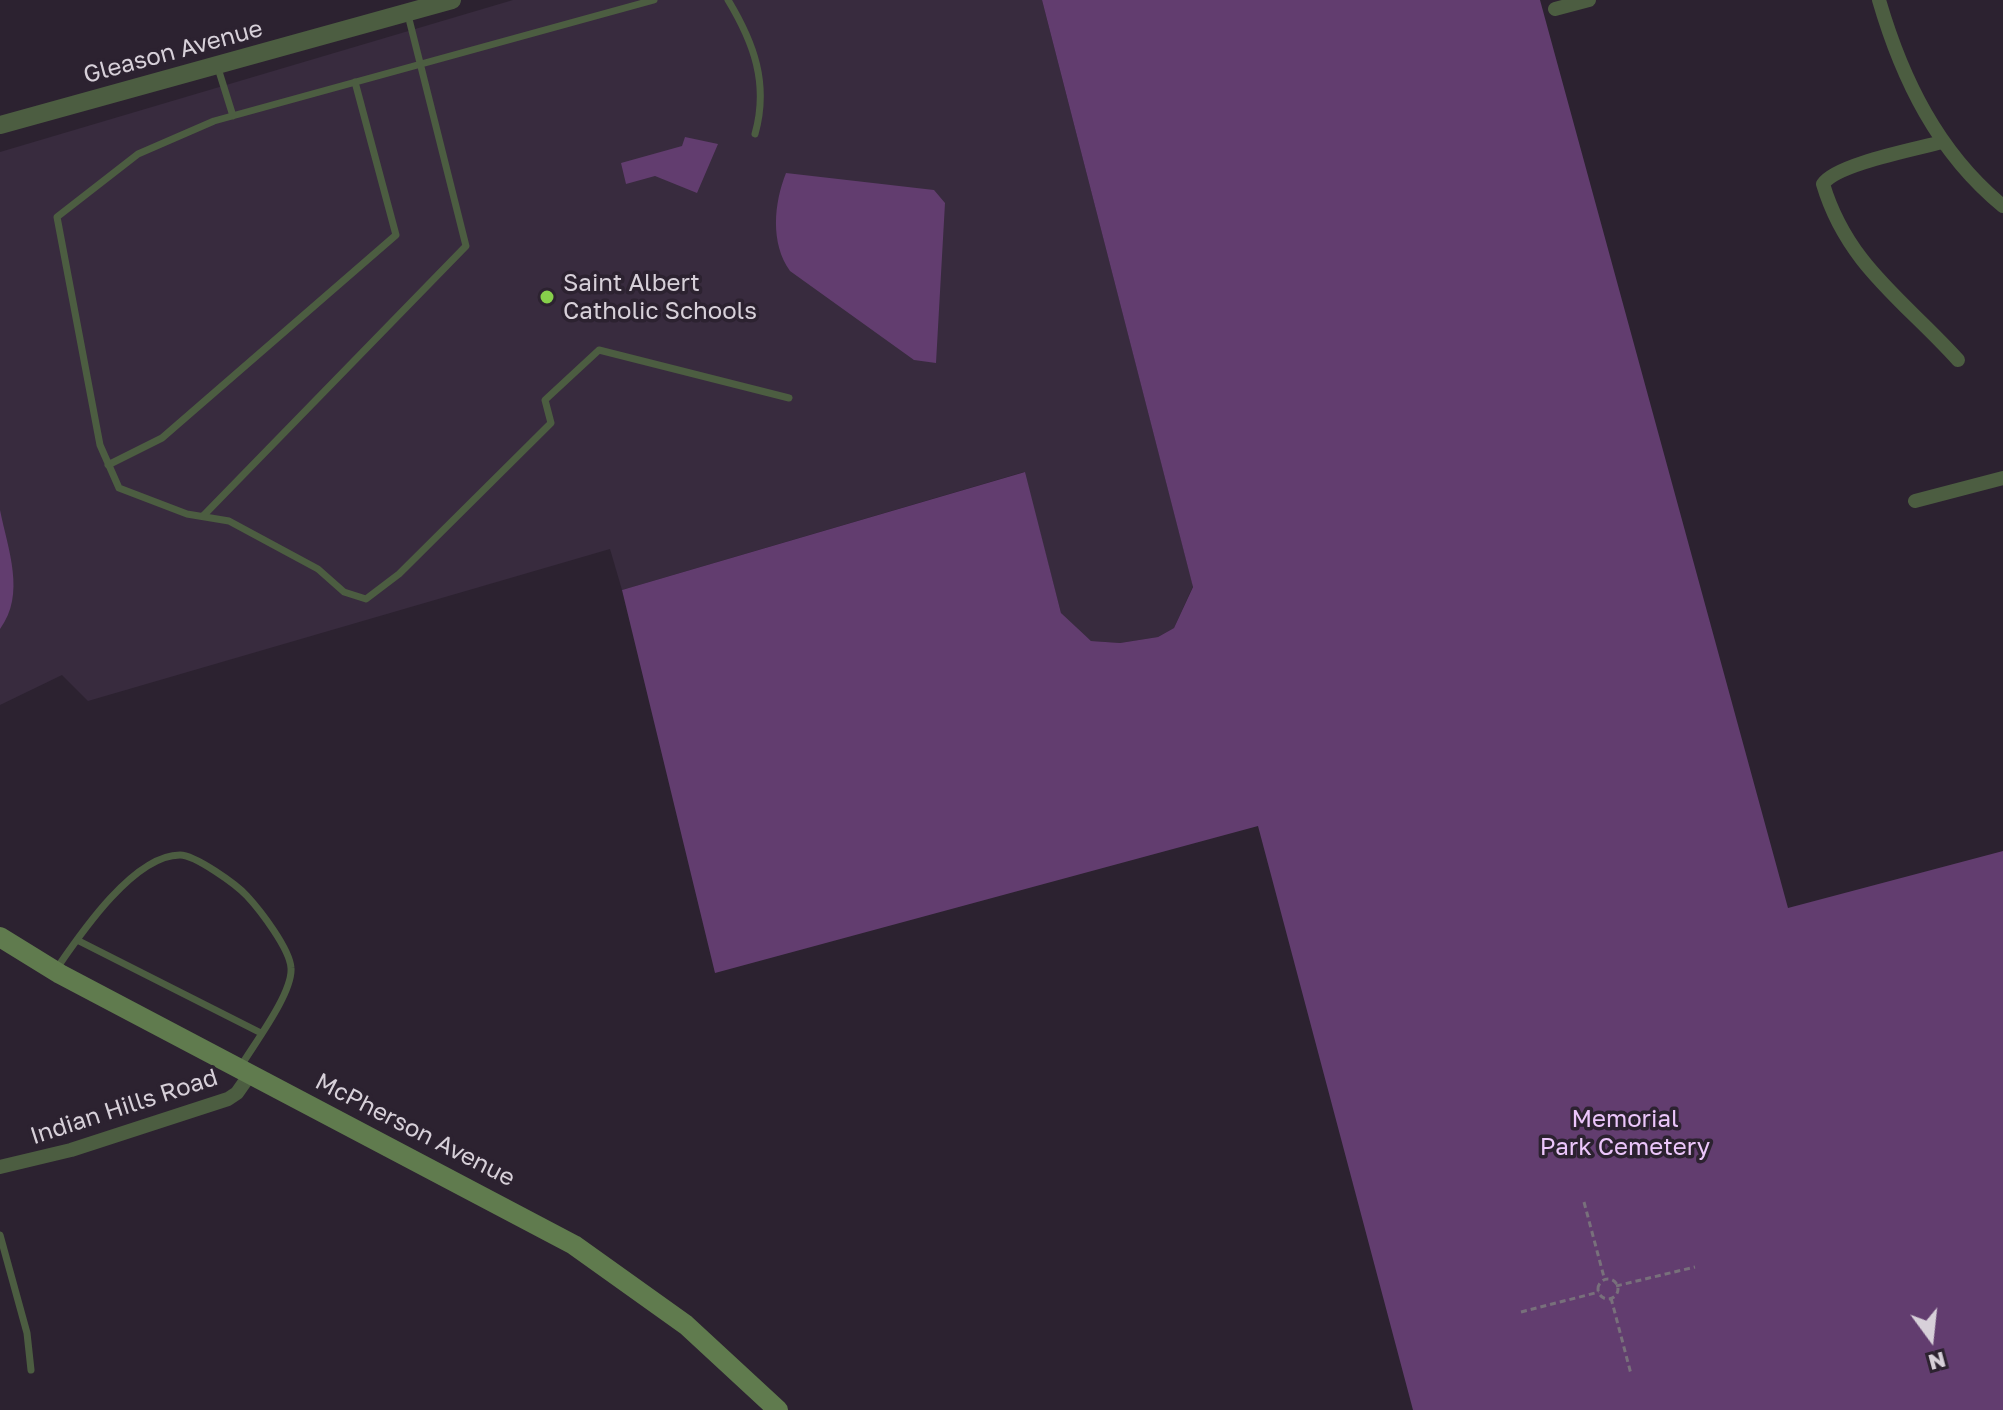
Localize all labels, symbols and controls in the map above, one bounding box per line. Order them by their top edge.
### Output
street label: Gleason Avenue [80,14,266,90]
place label: Saint Albert Catholic Schools [563,269,757,325]
marker: Saint Albert Catholic Schools [538,288,556,306]
street label: Indian Hills Road [27,1063,221,1151]
street label: McPherson Avenue [310,1067,520,1193]
park label: Memorial Park Cemetery [1540,1105,1710,1161]
north arrow [1891,1298,1971,1378]
text: N [1926,1346,1949,1377]

